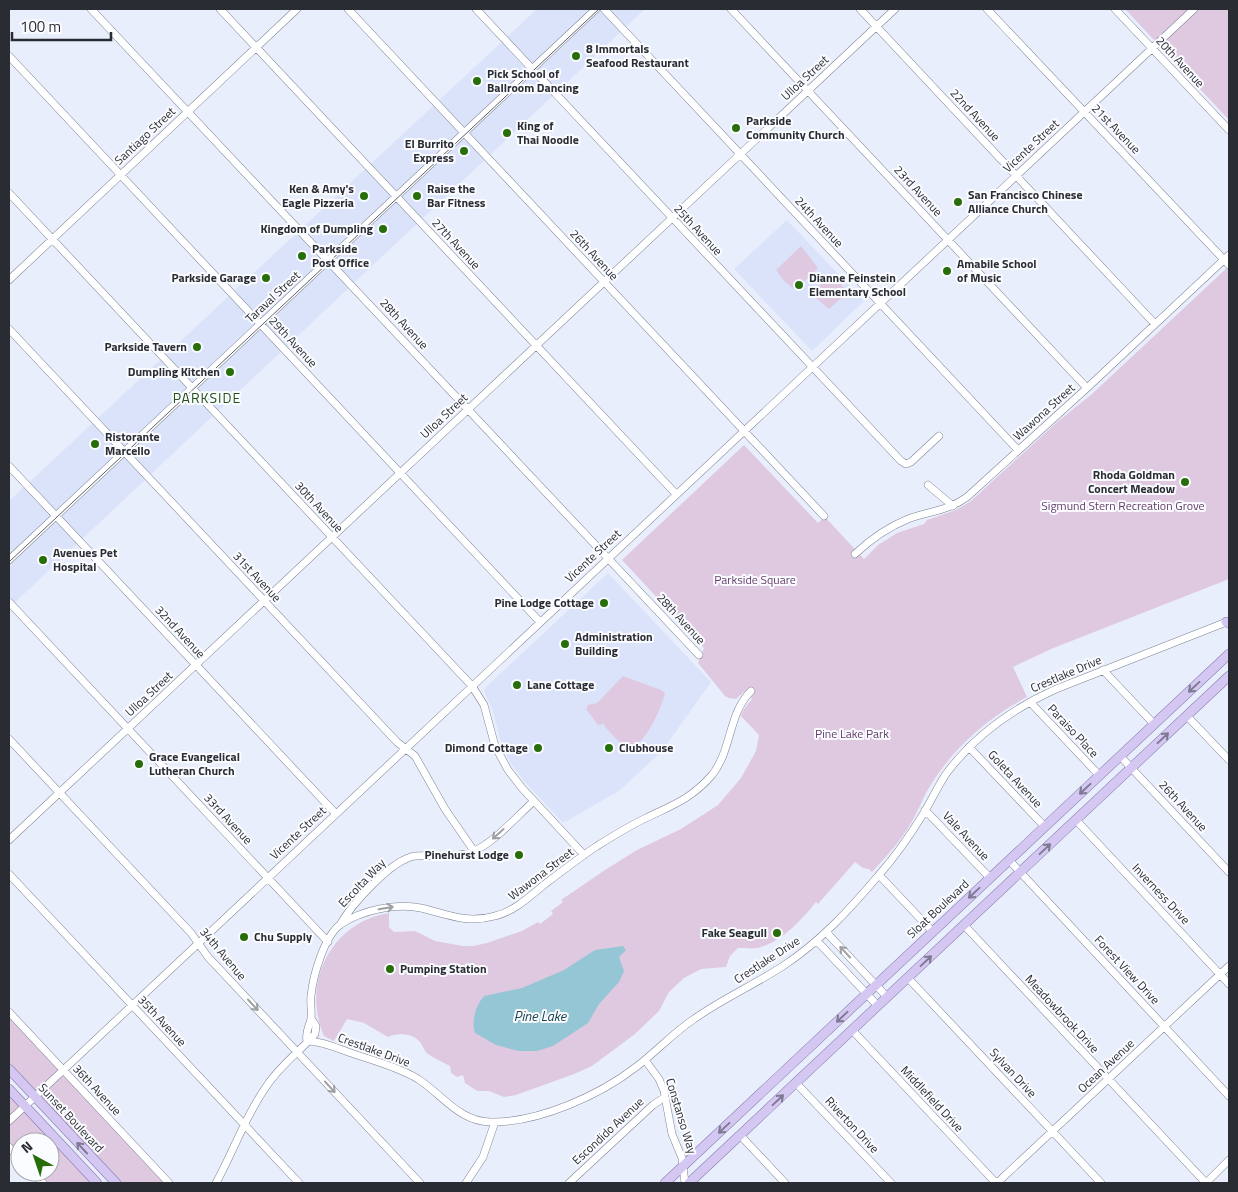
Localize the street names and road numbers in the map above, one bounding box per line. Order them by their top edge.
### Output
street label: 20th Avenue [1151,32,1209,92]
street label: Ulloa Street [777,50,833,105]
street label: 22nd Avenue [946,84,1005,145]
street label: 21st Avenue [1087,99,1145,158]
street label: Santiago Street [110,102,180,169]
street label: Vicente Street [998,114,1064,177]
street label: 23rd Avenue [890,161,947,221]
street label: 24th Avenue [790,192,848,252]
street label: 25th Avenue [669,200,727,260]
street label: 27th Avenue [427,214,485,274]
street label: 26th Avenue [565,225,623,285]
street label: Taraval Street [241,265,305,327]
street label: 28th Avenue [375,294,433,354]
street label: 29th Avenue [264,312,322,372]
street label: Wawona Street [1008,378,1080,445]
street label: Ulloa Street [416,388,472,443]
street label: 30th Avenue [290,477,348,537]
street label: Vicente Street [560,524,626,587]
street label: 31st Avenue [229,547,286,606]
street label: 28th Avenue [652,589,710,649]
street label: 32nd Avenue [151,601,210,662]
street label: Crestlake Drive [1027,650,1104,697]
street label: Ulloa Street [121,666,177,721]
street label: Paraiso Place [1043,699,1103,762]
street label: Goleta Avenue [984,746,1047,812]
street label: 26th Avenue [1154,776,1212,836]
street label: 33rd Avenue [200,789,257,849]
street label: Vicente Street [265,801,331,864]
street label: Vale Avenue [938,807,994,865]
street label: Wawona Street [504,842,578,905]
street label: Escolta Way [333,854,390,911]
street label: Inverness Drive [1128,859,1195,929]
street label: Sloat Boulevard [902,875,973,943]
street label: 34th Avenue [195,923,251,984]
street label: Crestlake Drive [730,931,804,988]
street label: Forest View Drive [1090,931,1165,1009]
street label: Meadowbrook Drive [1021,970,1104,1057]
street label: 35th Avenue [133,991,191,1051]
street label: Crestlake Drive [335,1028,413,1071]
street label: Ocean Avenue [1073,1034,1138,1097]
street label: Sylvan Drive [985,1044,1041,1102]
street label: 36th Avenue [68,1060,126,1120]
street label: Middlefield Drive [896,1061,968,1136]
street label: Constanso Way [661,1076,702,1156]
street label: Sunset Boulevard [34,1079,109,1157]
street label: Escondido Avenue [568,1092,648,1169]
street label: Riverton Drive [821,1092,884,1157]

